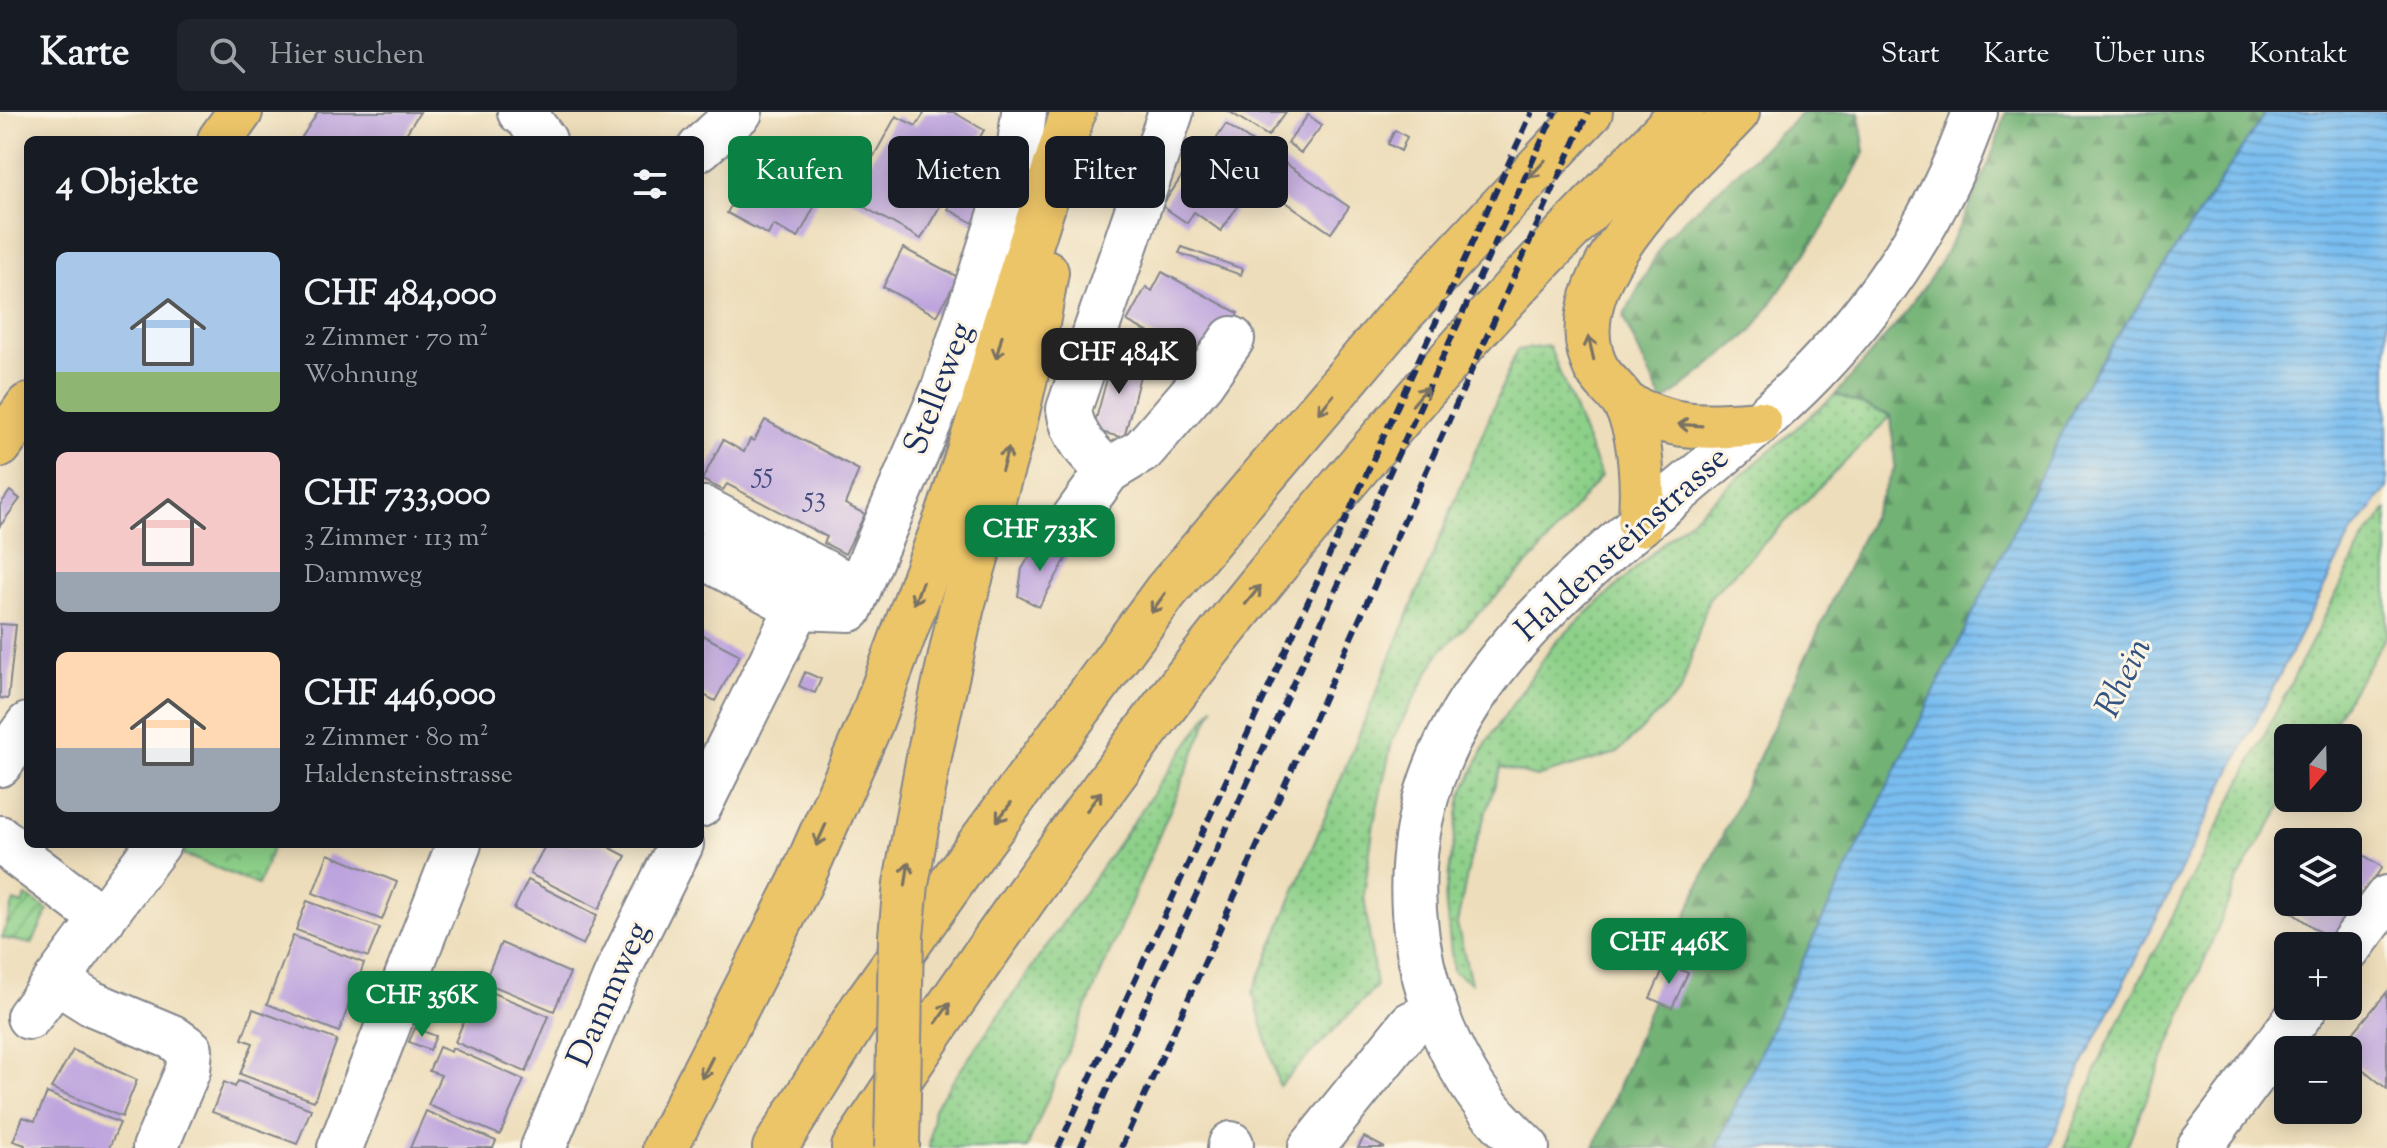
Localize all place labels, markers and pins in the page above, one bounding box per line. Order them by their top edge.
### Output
pin: CHF 484K [1036,328,1202,396]
pin: CHF 733K [957,505,1123,573]
pin: CHF 446K [1586,918,1752,986]
pin: CHF 356K [339,971,505,1039]

